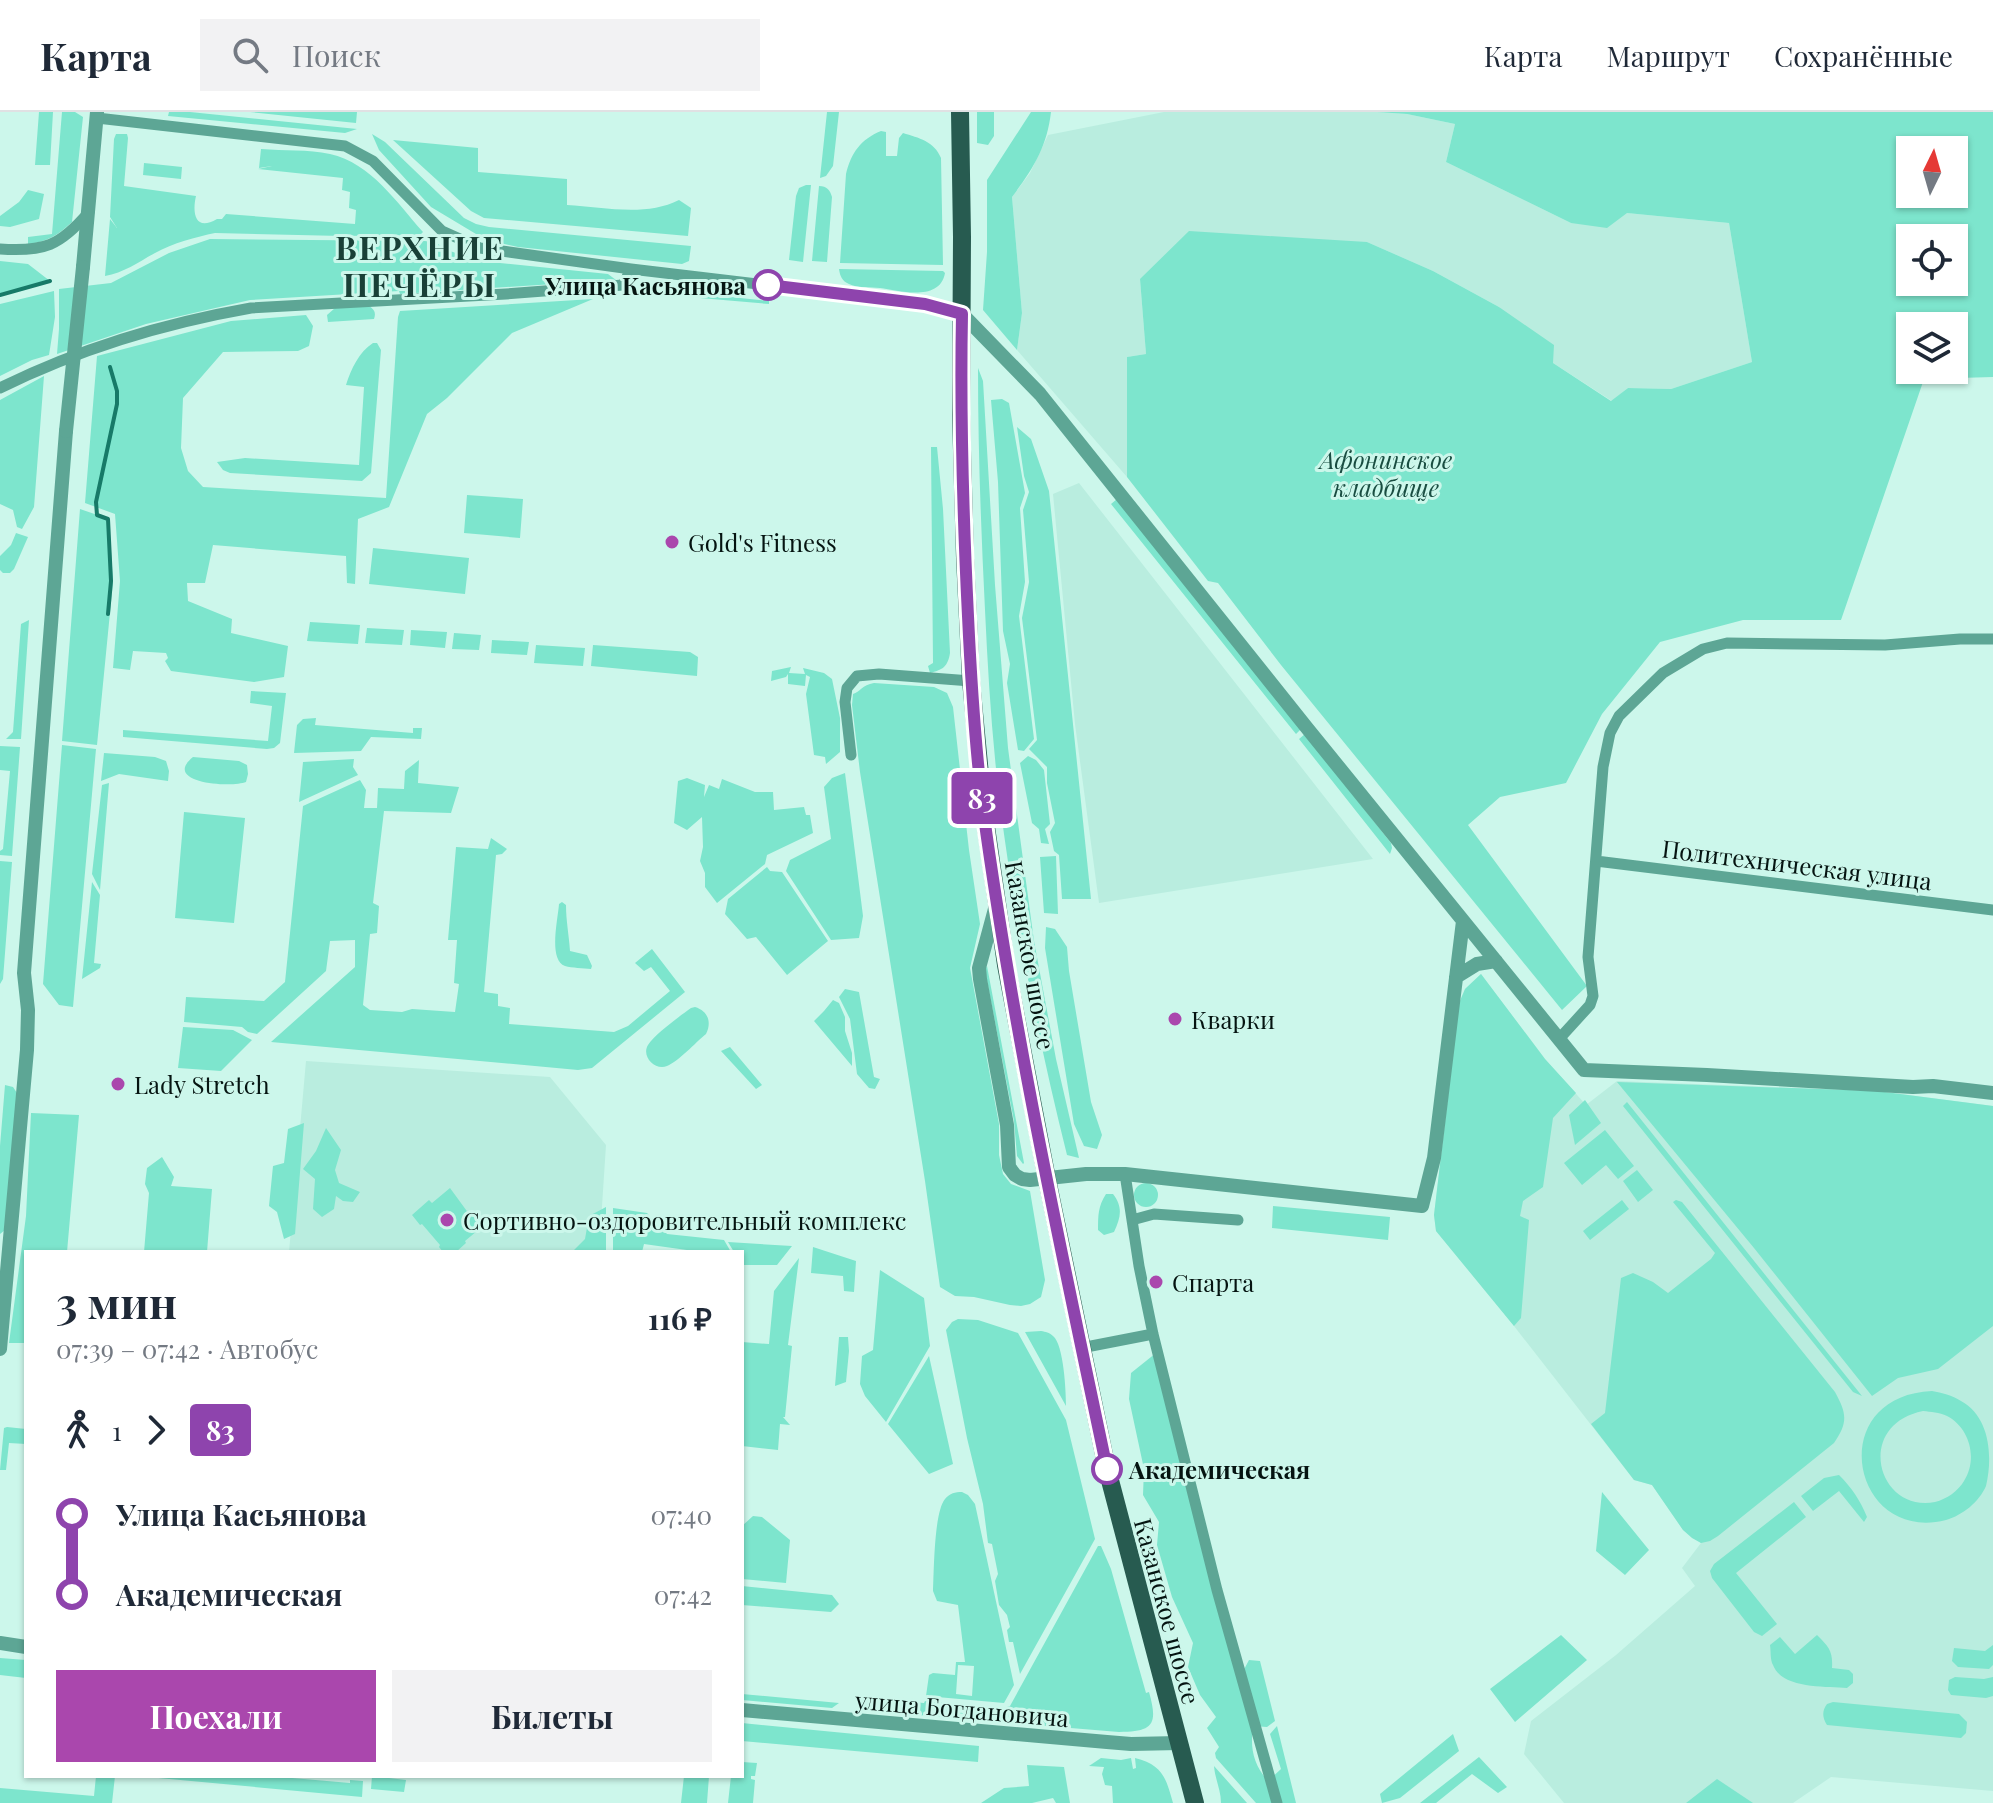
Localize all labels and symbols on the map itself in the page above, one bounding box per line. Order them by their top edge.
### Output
north arrow [1896,136,1968,208]
district label: ВЕРХНИЕ ПЕЧЁРЫ [335,225,505,305]
place label: Улица Касьянова [544,269,747,301]
marker: Улица Касьянова [753,270,783,300]
park label: Афонинское кладбище [1317,443,1452,503]
place label: Gold's Fitness [688,526,837,558]
marker: Gold's Fitness [663,533,681,551]
line badge: 83 [946,772,1018,824]
street label: Политехническая улица [1660,832,1934,896]
street label: Казанское шоссе [999,858,1063,1052]
place label: Кварки [1191,1003,1275,1035]
marker: Кварки [1166,1010,1184,1028]
place label: Lady Stretch [134,1068,270,1100]
marker: Lady Stretch [109,1075,127,1093]
place label: Сортивно-оздоровительный комплекс [463,1204,907,1236]
marker: Сортивно-оздоровительный комплекс [438,1211,456,1229]
place label: Спарта [1172,1266,1254,1298]
marker: Спарта [1147,1273,1165,1291]
place label: Академическая [1128,1453,1310,1485]
marker: Академическая [1092,1454,1122,1484]
street label: Казанское шоссе [1128,1514,1208,1708]
street label: улица Богдановича [853,1683,1070,1733]

